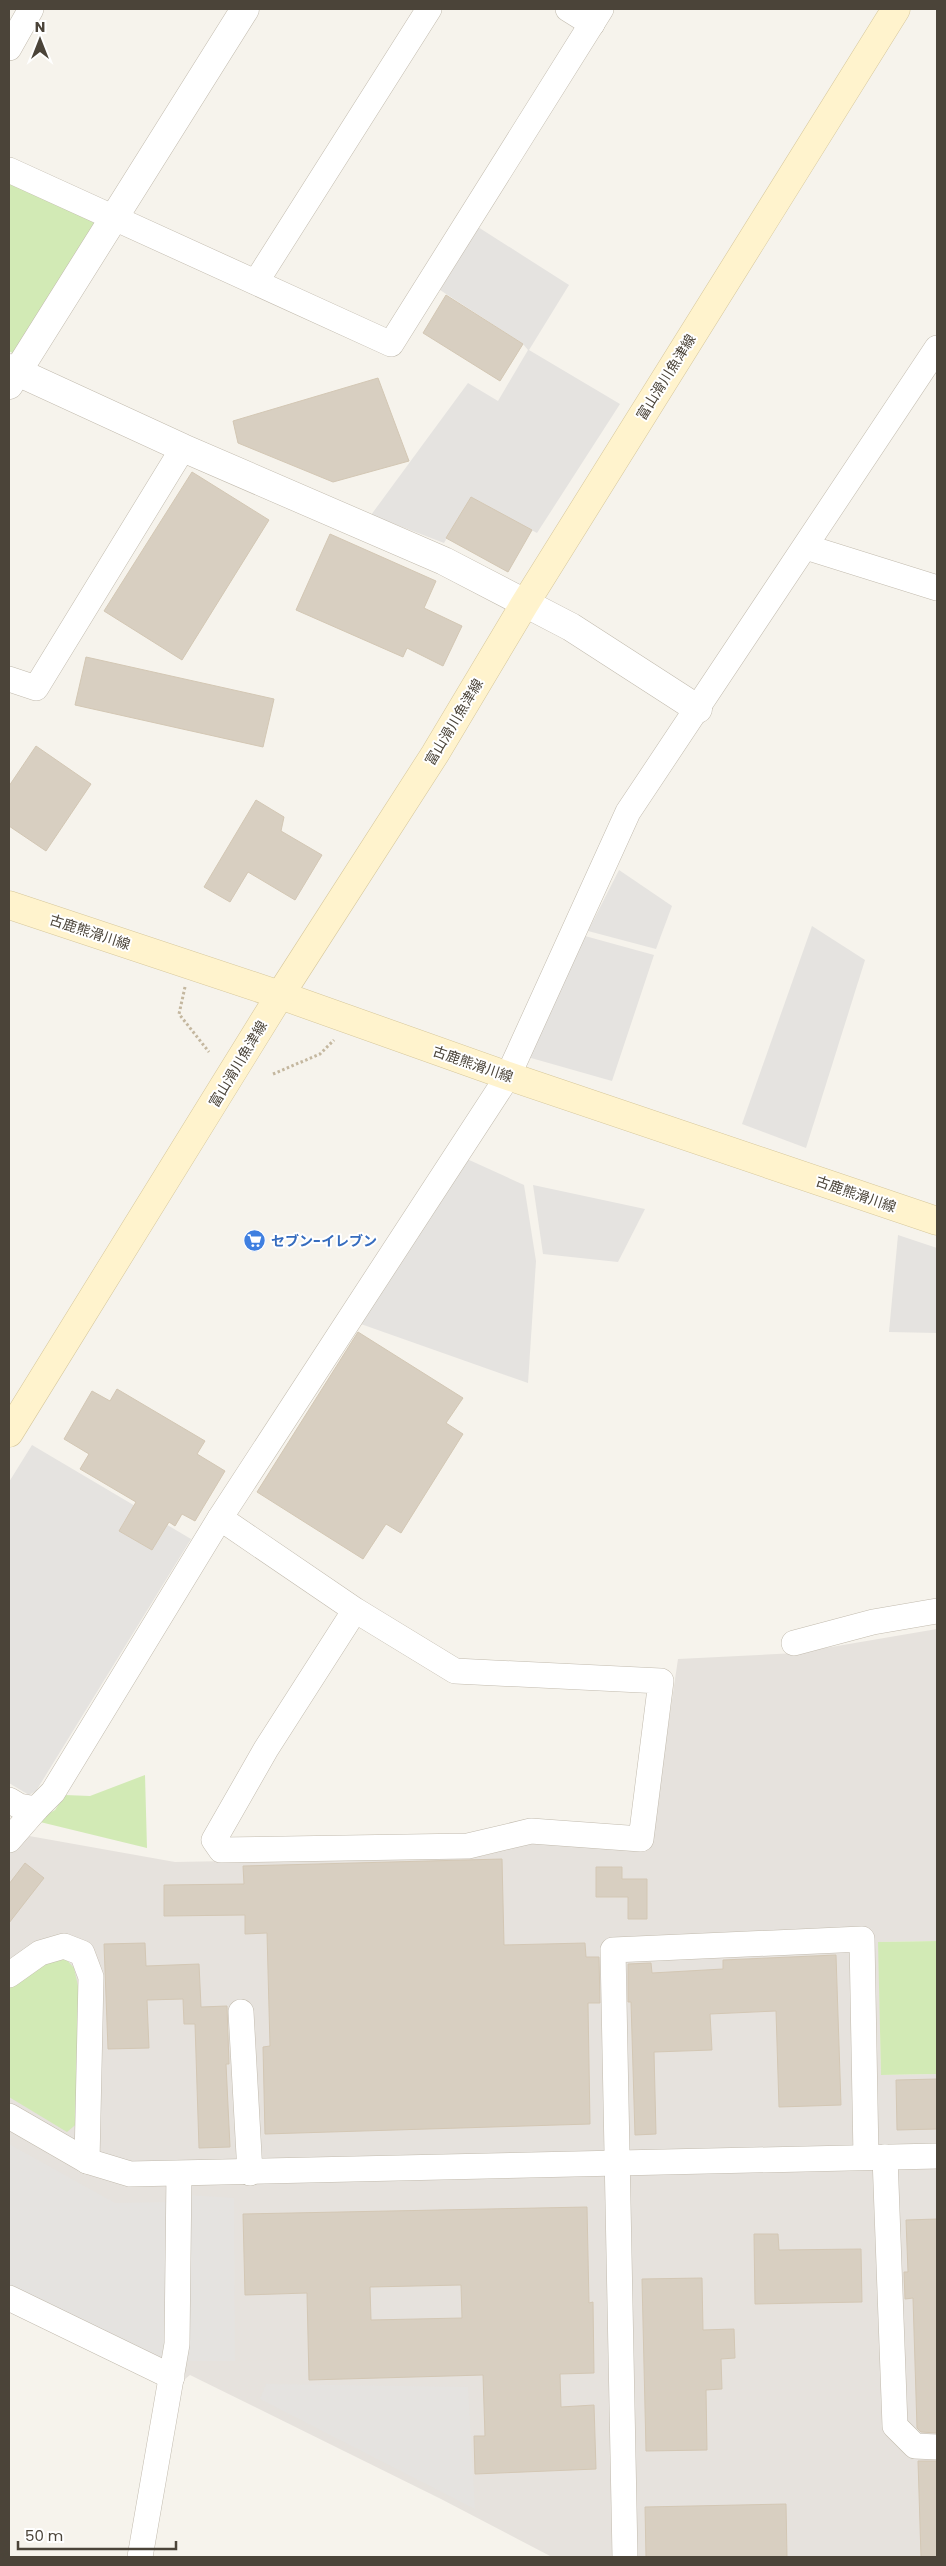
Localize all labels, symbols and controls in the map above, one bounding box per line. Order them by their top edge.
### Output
north arrow [15,15,65,65]
text: N [35,17,45,37]
street label: 富山滑川魚津線 [632,330,700,424]
street label: 富山滑川魚津線 [420,675,488,769]
street label: 古鹿熊滑川線 [47,910,133,954]
street label: 富山滑川魚津線 [204,1017,272,1111]
street label: 古鹿熊滑川線 [430,1041,516,1087]
street label: 古鹿熊滑川線 [813,1171,899,1217]
supermarket icon: セブン-イレブン [243,1229,267,1253]
place label: セブン-イレブン [271,1231,377,1251]
scale bar [18,2518,175,2550]
text: 50 m [25,2525,63,2546]

